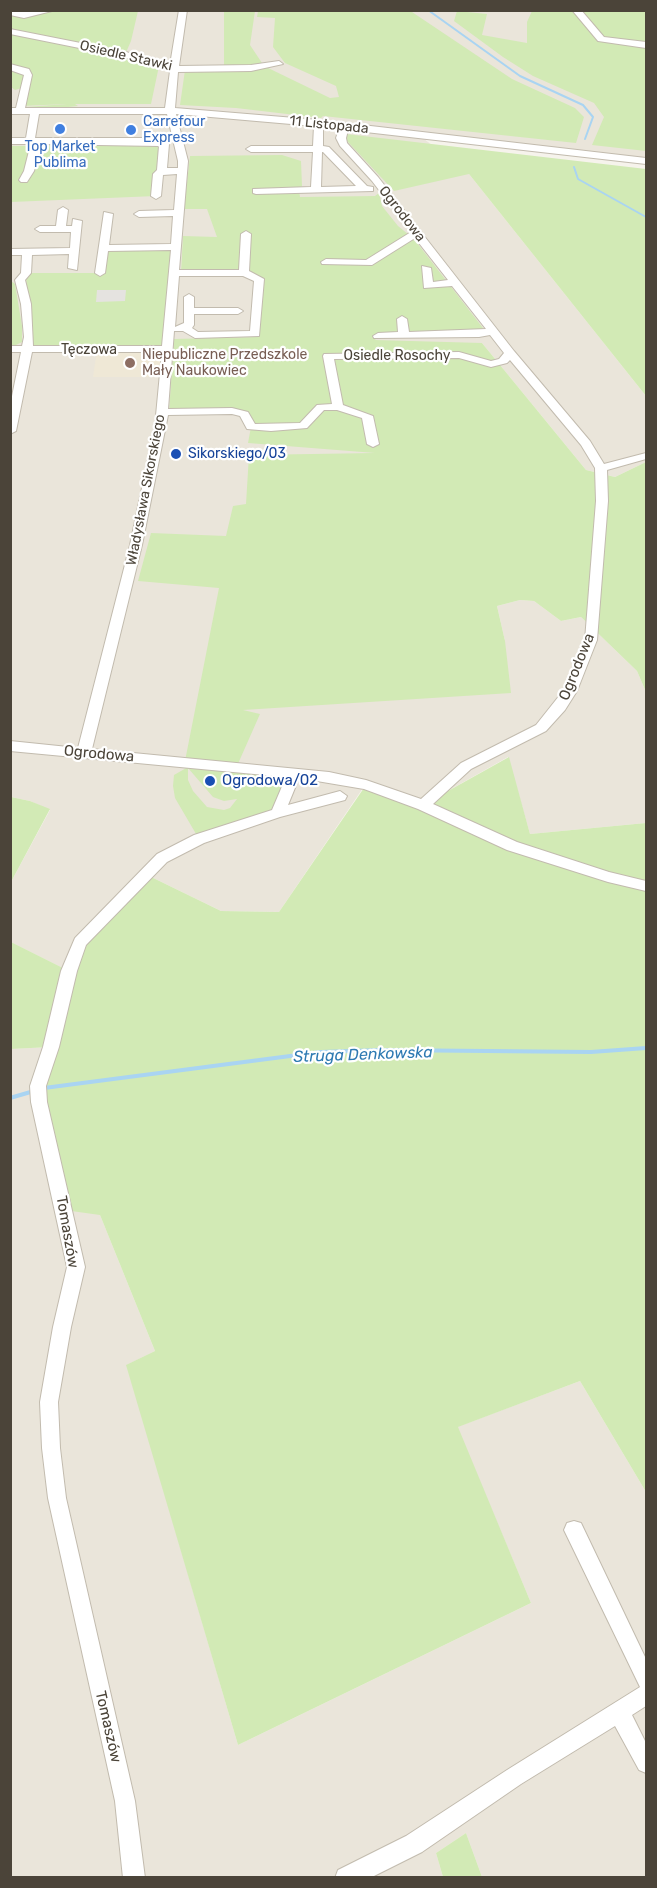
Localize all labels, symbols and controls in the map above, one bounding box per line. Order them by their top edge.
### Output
street label: Osiedle Stawki [78,37,174,75]
street label: 11 Listopada [289,112,369,138]
place label: Carrefour Express [143,114,205,146]
marker: Top Market Publima [53,122,67,136]
marker: Carrefour Express [124,123,138,137]
place label: Top Market Publima [25,139,95,172]
street label: Ogrodowa [375,183,429,245]
street label: Tęczowa [61,342,117,358]
place label: Niepubliczne Przedszkole Mały Naukowiec [142,347,307,380]
street label: Osiedle Rosochy [344,348,450,364]
marker: Niepubliczne Przedszkole Mały Naukowiec [123,356,137,370]
street label: Władysława Sikorskiego [123,413,169,567]
place label: Sikorskiego/03 [188,446,286,462]
marker: Sikorskiego/03 [169,447,183,461]
street label: Ogrodowa [555,631,599,703]
street label: Ogrodowa [63,742,135,766]
place label: Ogrodowa/02 [222,772,318,790]
marker: Ogrodowa/02 [203,774,217,788]
water label: Struga Denkowska [293,1043,433,1067]
street label: Tomaszów [52,1194,82,1270]
street label: Tomaszów [91,1689,125,1765]

